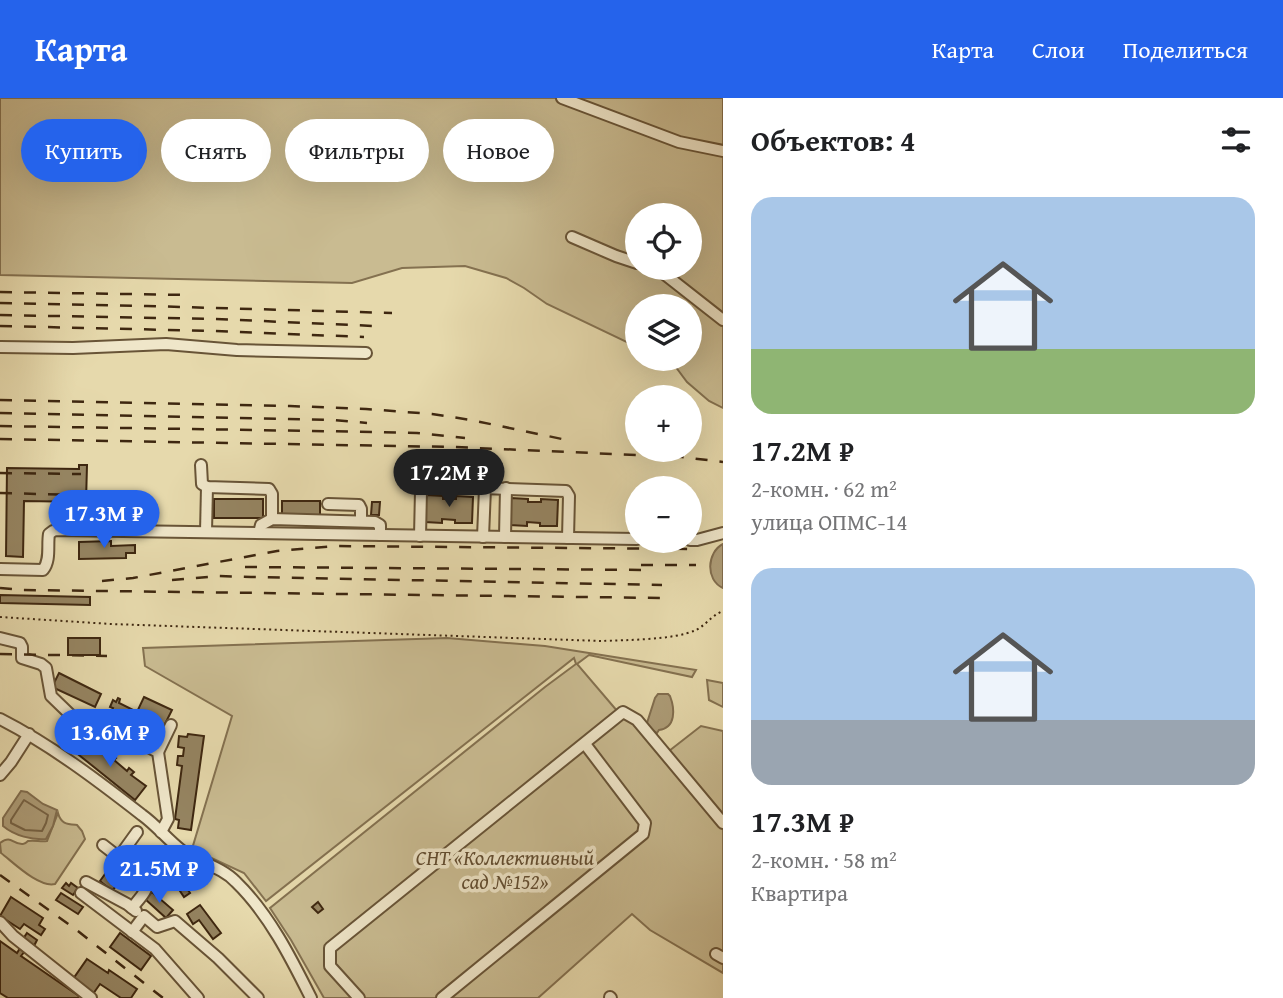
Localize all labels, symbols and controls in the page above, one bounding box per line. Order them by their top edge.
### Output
text: Карта [35,25,127,73]
text: Карта [932,32,994,67]
text: Слои [1032,32,1085,67]
text: Поделиться [1123,32,1248,67]
text: Объектов: 4 [751,118,915,162]
chip: Купить [21,119,147,182]
chip: Снять [161,119,271,182]
chip: Фильтры [285,119,429,182]
chip: Новое [443,119,554,182]
icon: filters [1217,121,1255,159]
map controls [625,203,702,553]
button: locate [625,203,702,280]
icon: home [940,243,1066,369]
button: layers [625,294,702,371]
button: + [625,385,702,462]
text: 17.2M ₽ [751,428,854,472]
pin: 17.2M ₽ [384,450,514,509]
text: 17.2M ₽ [409,455,489,488]
text: 2-комн. · 62 m² [751,472,897,505]
button: − [625,476,702,553]
pin: 17.3M ₽ [39,490,169,550]
text: 17.3M ₽ [64,496,144,529]
text: улица ОПМС-14 [751,505,908,538]
icon: home [940,614,1066,740]
pin: 13.6M ₽ [45,710,175,769]
text: 13.6M ₽ [70,715,150,748]
text: 17.3M ₽ [751,799,854,843]
park label: СНТ «Коллективный сад №152» [416,842,594,897]
text: 2-комн. · 58 m² [751,843,897,876]
pin: 21.5M ₽ [94,846,224,905]
text: 21.5M ₽ [119,851,199,884]
text: Квартира [751,876,848,909]

